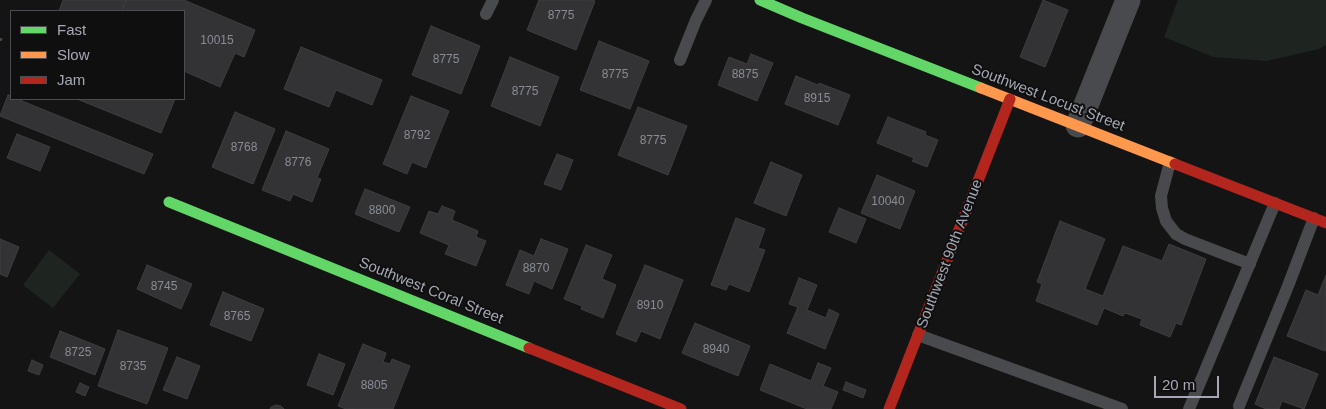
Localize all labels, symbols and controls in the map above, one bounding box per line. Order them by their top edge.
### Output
house number: 8775 [548,9,574,23]
legend [10,10,185,100]
text: Fast [57,21,86,38]
house number: 10015 [200,34,234,48]
text: Slow [57,46,90,63]
house number: 8775 [433,53,459,67]
street label: Southwest Locust Street [969,60,1127,136]
house number: 8775 [602,68,628,82]
house number: 8875 [732,68,758,82]
text: Jam [57,71,85,88]
house number: 8775 [512,85,538,99]
house number: 8915 [804,92,830,106]
house number: 8792 [404,129,430,143]
house number: 8775 [640,134,666,148]
house number: 8768 [231,141,257,155]
house number: 8776 [285,156,311,170]
street label: Southwest 90th Avenue [913,177,987,331]
house number: 10040 [871,195,905,209]
house number: 8800 [369,204,395,218]
street label: Southwest Coral Street [356,254,506,328]
house number: 8870 [523,262,549,276]
house number: 8745 [151,280,177,294]
house number: 8910 [637,299,663,313]
house number: 8765 [224,310,250,324]
house number: 8940 [703,343,729,357]
house number: 8725 [65,346,91,360]
house number: 8735 [120,360,146,374]
scale bar [1156,366,1221,398]
text: 20 m [1162,376,1195,393]
house number: 8805 [361,379,387,393]

